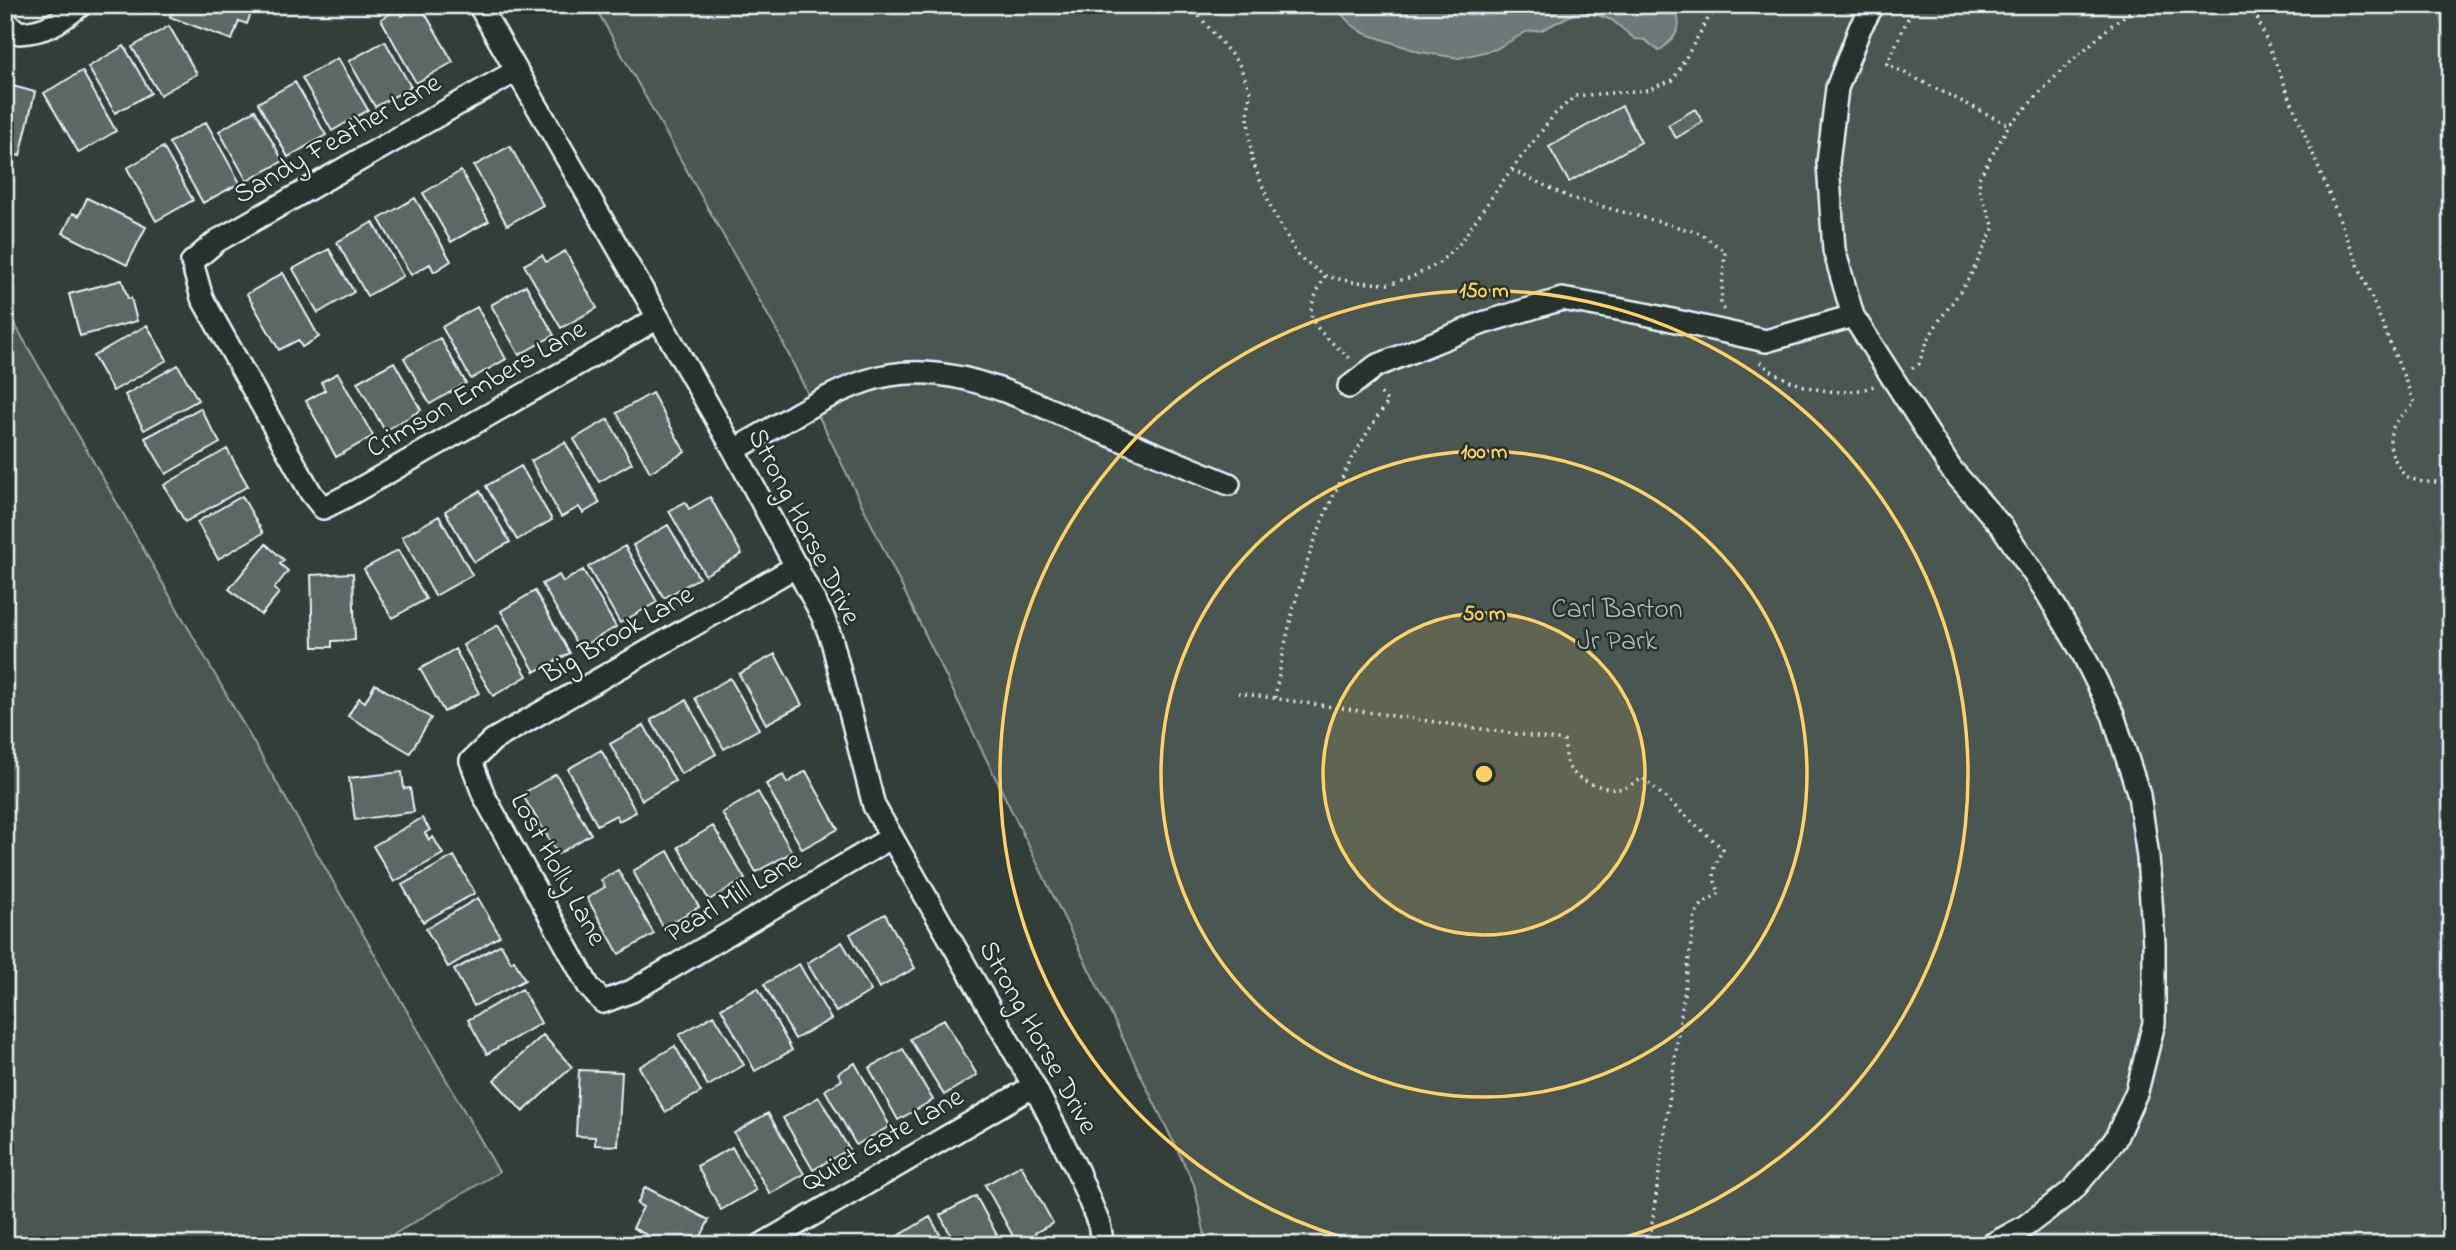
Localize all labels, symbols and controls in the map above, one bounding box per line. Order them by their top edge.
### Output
street label: Sandy Feather Lane [227,64,450,216]
text: 150 m [1459,277,1509,307]
street label: Crimson Embers Lane [359,310,595,470]
street label: Strong Horse Drive [736,422,870,633]
text: 100 m [1461,438,1507,468]
street label: Big Brook Lane [533,575,702,697]
park label: Carl Barton Jr Park [1551,590,1683,663]
text: 50 m [1463,600,1505,630]
centre of rings [1472,762,1496,786]
street label: Lost Holly Lane [498,786,616,954]
street label: Pearl Mill Lane [658,841,810,955]
street label: Strong Horse Drive [967,934,1107,1143]
street label: Quiet Gate Lane [794,1078,972,1204]

